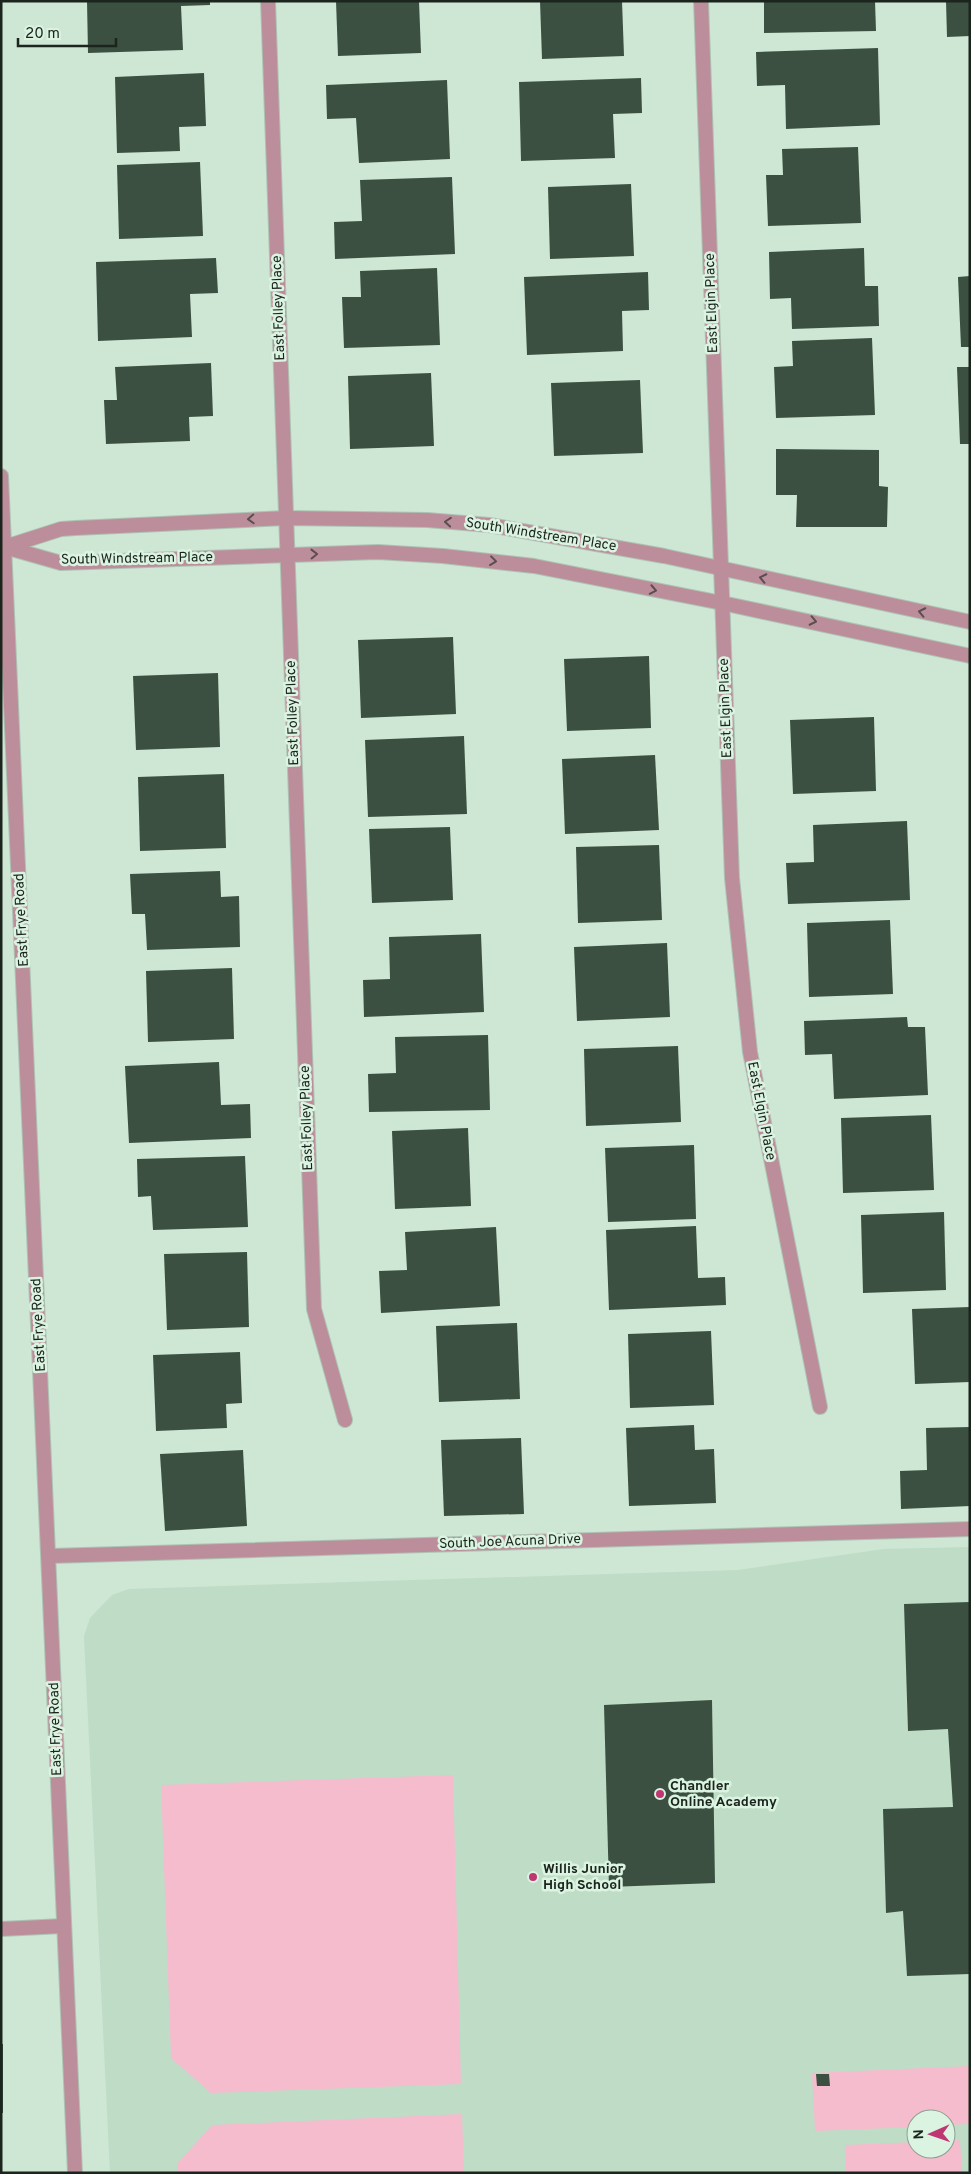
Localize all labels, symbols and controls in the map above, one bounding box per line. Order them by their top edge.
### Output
scale bar [18,15,115,47]
text: 20 m [25,25,60,44]
street label: East Elgin Place [702,253,722,353]
street label: East Folley Place [269,255,289,361]
one-way arrow [247,514,255,525]
street label: South Windstream Place [465,515,617,555]
one-way arrow [444,517,452,528]
one-way arrow [310,548,318,559]
street label: South Windstream Place [61,549,213,569]
one-way arrow [490,555,498,566]
one-way arrow [759,573,768,583]
one-way arrow [649,584,658,594]
one-way arrow [918,607,927,618]
one-way arrow [808,616,817,626]
street label: East Elgin Place [716,658,736,758]
street label: East Folley Place [283,660,303,766]
street label: East Frye Road [11,873,33,967]
street label: East Elgin Place [743,1060,779,1162]
street label: East Folley Place [297,1065,317,1171]
street label: East Frye Road [28,1278,50,1372]
street label: South Joe Acuna Drive [439,1531,581,1553]
street label: East Frye Road [46,1682,66,1776]
place label: Chandler Online Academy [670,1778,777,1811]
marker: Chandler Online Academy [654,1788,666,1800]
place label: Willis Junior High School [543,1861,623,1894]
marker: Willis Junior High School [527,1871,539,1883]
north arrow [906,2109,956,2159]
text: N [911,2129,928,2140]

